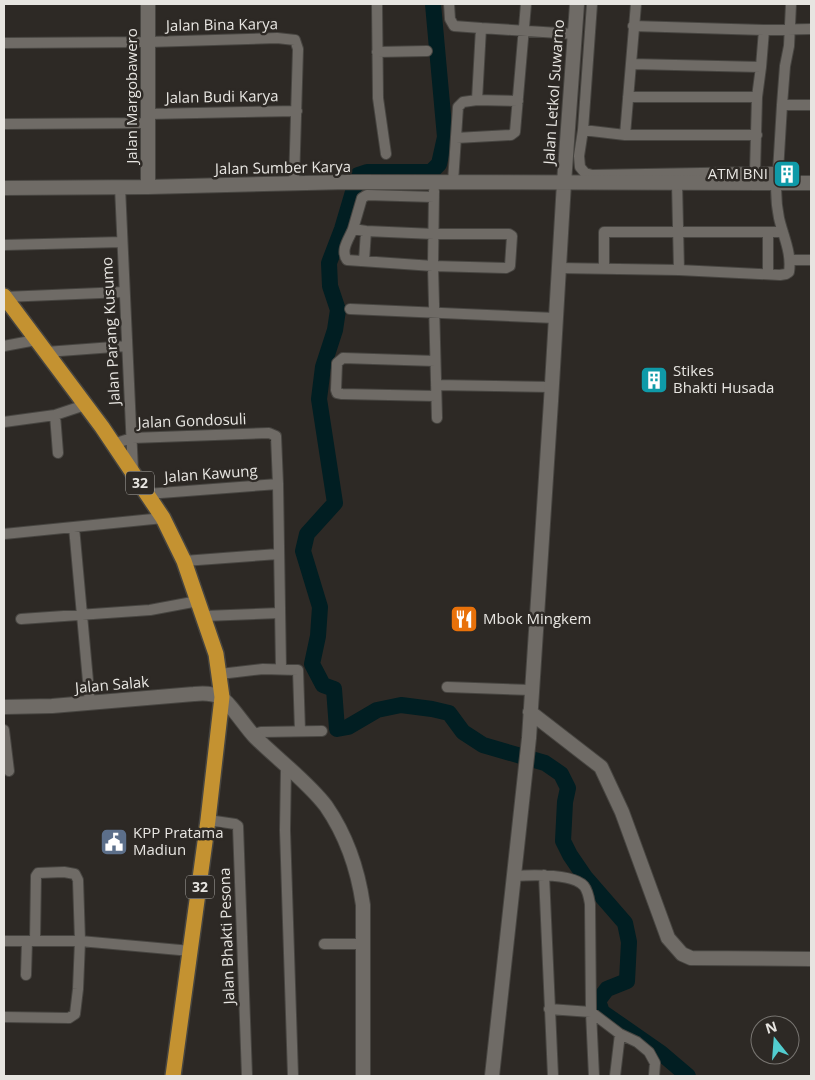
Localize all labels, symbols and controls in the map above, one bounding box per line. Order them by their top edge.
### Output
street label: Jalan Bina Karya [164,13,278,35]
street label: Jalan Letkol Suwarno [538,19,568,167]
street label: Jalan Margobawero [121,28,141,166]
street label: Jalan Budi Karya [163,85,279,107]
street label: Jalan Sumber Karya [213,156,351,178]
building icon: ATM BNI [772,159,802,189]
place label: ATM BNI [708,163,768,183]
street label: Jalan Parang Kusumo [96,256,124,408]
place label: Stikes Bhakti Husada [673,360,774,397]
building icon: Stikes Bhakti Husada [639,365,669,395]
street label: Jalan Gondosuli [135,408,247,432]
street label: Jalan Kawung [162,460,258,486]
road number: 32 [126,472,154,494]
restaurant icon: Mbok Mingkem [449,604,479,634]
place label: Mbok Mingkem [483,608,591,628]
street label: Jalan Salak [72,671,150,697]
place label: KPP Pratama Madiun [133,822,224,859]
public building icon: KPP Pratama Madiun [99,827,129,857]
street label: Jalan Bhakti Pesona [214,867,238,1007]
road number: 32 [186,876,214,899]
north arrow [750,1015,800,1065]
text: N [763,1016,779,1038]

